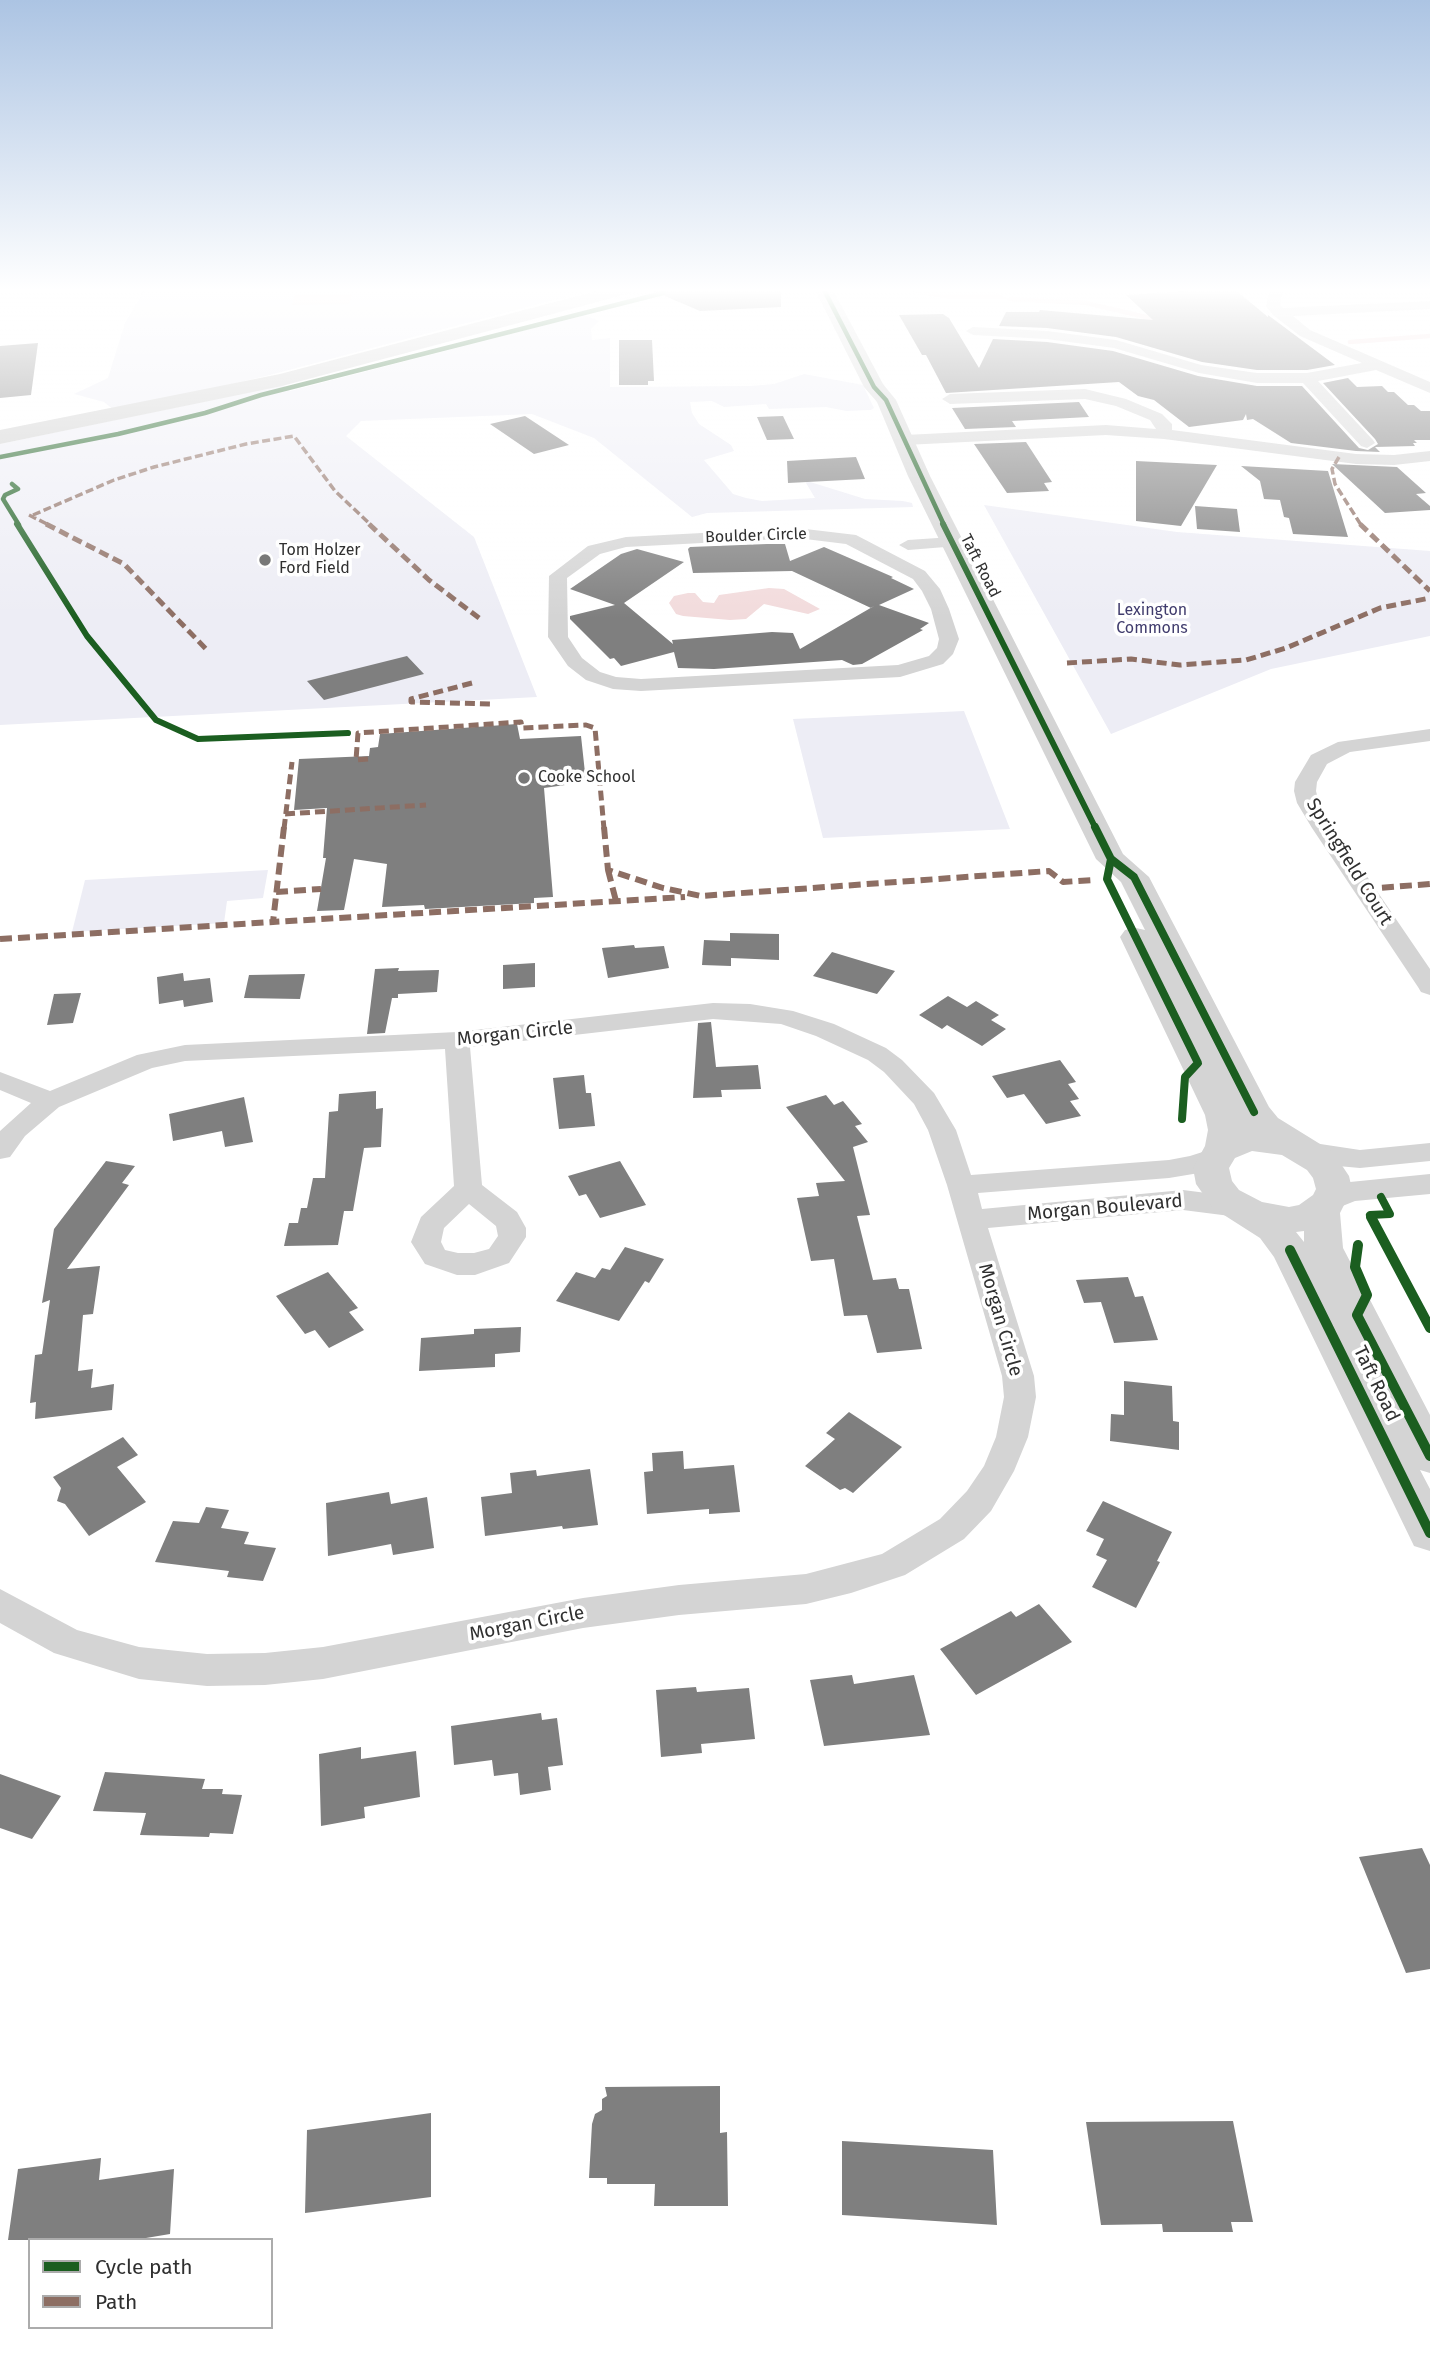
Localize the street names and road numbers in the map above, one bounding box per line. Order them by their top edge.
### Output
street label: Boulder Circle [705,525,807,547]
street label: Taft Road [956,531,1004,601]
street label: Springfield Court [1301,794,1397,930]
street label: Morgan Circle [456,1017,574,1051]
street label: Morgan Boulevard [1026,1190,1184,1226]
street label: Morgan Circle [973,1261,1027,1379]
street label: Taft Road [1348,1342,1404,1426]
street label: Morgan Circle [468,1602,586,1646]

